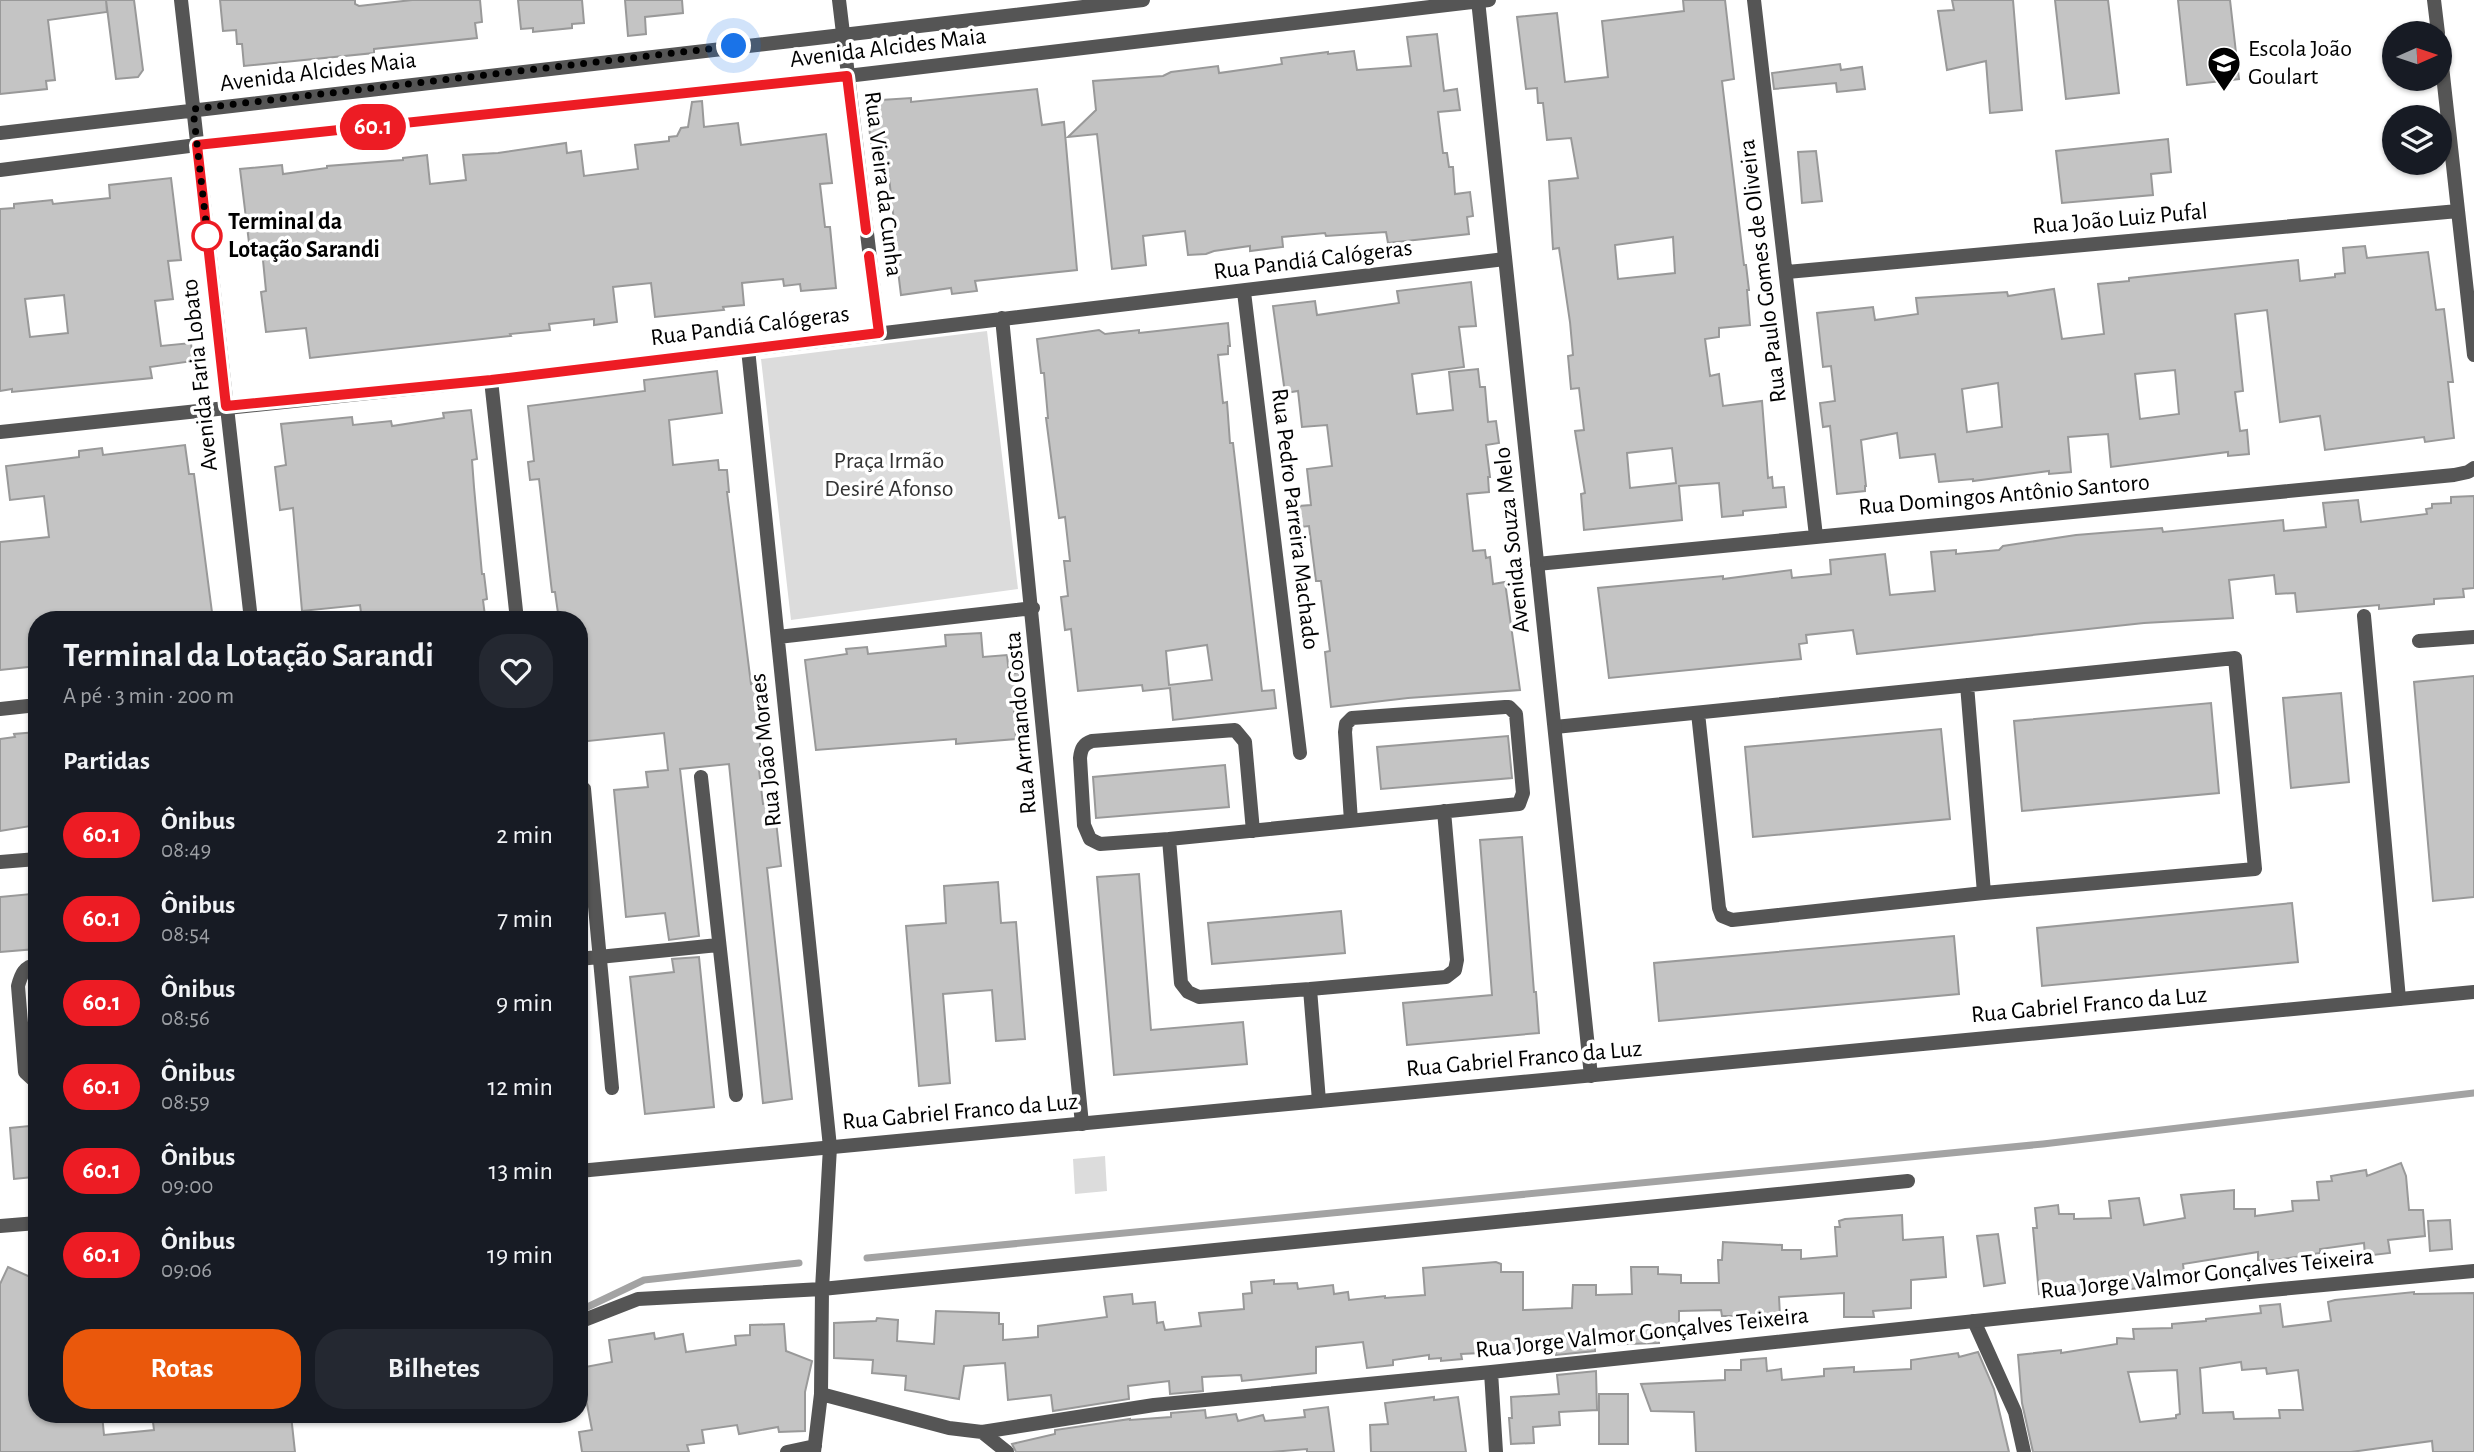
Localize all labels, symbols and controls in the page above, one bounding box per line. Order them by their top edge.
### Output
north arrow [2382,21,2452,91]
map controls [2382,21,2452,175]
street label: Avenida Alcides Maia [788,24,988,72]
your location [716,28,751,63]
place label: Escola João Goulart [2248,37,2352,89]
school or university icon: Escola João Goulart [2205,44,2243,93]
street label: Avenida Alcides Maia [218,48,418,96]
street label: Rua Vieira da Cunha [860,90,906,278]
line badge: 60.1 [324,104,422,150]
button: layers [2382,105,2452,175]
text: 60.1 [354,115,392,139]
street label: Rua Paulo Gomes de Oliveira [1735,138,1791,404]
street label: Rua João Luiz Pufal [2031,199,2209,239]
place label: Terminal da Lotação Sarandi [228,210,380,262]
marker: Terminal da Lotação Sarandi [192,221,222,251]
street label: Rua Pandiá Calógeras [1212,236,1414,284]
street label: Avenida Faria Lobato [178,278,222,472]
street label: Rua Pandiá Calógeras [649,302,851,350]
street label: Rua Pedro Parreira Machado [1267,387,1323,651]
street label: Avenida Souza Melo [1490,446,1534,634]
park label: Praça Irmão Desiré Afonso [824,449,954,501]
street label: Rua Domingos Antônio Santoro [1857,470,2151,520]
street label: Rua Armando Costa [1001,631,1041,815]
button: heart [479,634,553,708]
text: Terminal da Lotação Sarandi [63,640,434,673]
street label: Rua João Moraes [746,672,786,828]
text: A pé · 3 min · 200 m [63,685,234,708]
text: Partidas [63,748,150,774]
text: Ônibus [161,808,235,834]
text: 2 min [496,822,553,848]
text: 60.1 [82,823,121,847]
text: 08:49 [161,839,211,862]
text: Ônibus [161,892,235,918]
text: 7 min [497,906,553,932]
text: 60.1 [82,907,121,931]
text: 08:54 [161,923,210,946]
text: Ônibus [161,976,235,1002]
street label: Rua Gabriel Franco da Luz [1970,983,2208,1027]
text: 9 min [496,990,553,1016]
text: 60.1 [82,991,121,1015]
text: 08:56 [161,1007,210,1030]
street label: Rua Gabriel Franco da Luz [1405,1037,1643,1081]
text: Ônibus [161,1060,235,1086]
text: 12 min [487,1074,553,1100]
text: 60.1 [82,1075,121,1099]
street label: Rua Gabriel Franco da Luz [841,1090,1079,1134]
text: 08:59 [161,1091,210,1114]
text: Ônibus [161,1144,235,1170]
text: 13 min [489,1158,553,1184]
text: 60.1 [82,1159,121,1183]
text: 09:00 [161,1175,214,1198]
text: Ônibus [161,1228,235,1254]
text: 19 min [487,1242,553,1268]
text: 60.1 [82,1243,121,1267]
street label: Rua Jorge Valmor Gonçalves Teixeira [2039,1245,2375,1303]
text: 09:06 [161,1259,212,1282]
street label: Rua Jorge Valmor Gonçalves Teixeira [1474,1304,1810,1362]
button: Rotas [63,1329,301,1409]
button: Bilhetes [315,1329,553,1409]

